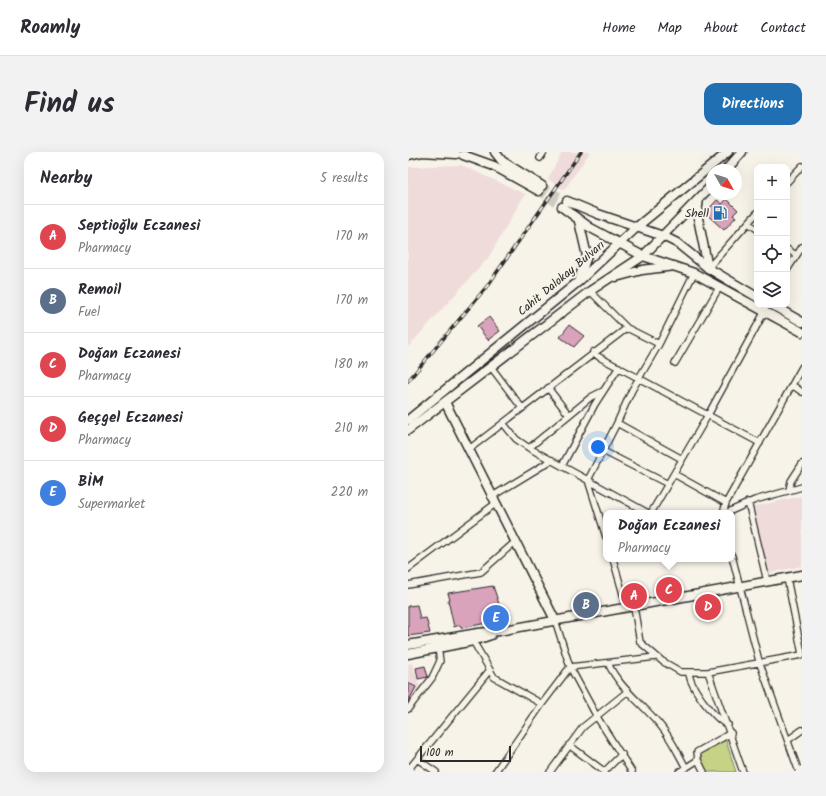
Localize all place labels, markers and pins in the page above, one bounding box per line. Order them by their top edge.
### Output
place label: Shell [685,204,709,223]
fuel station icon: Shell [712,205,728,221]
pin: C [656,575,682,605]
pin: A [621,581,647,611]
pin: B [573,590,599,620]
pin: D [695,592,721,622]
pin: E [483,603,509,633]

